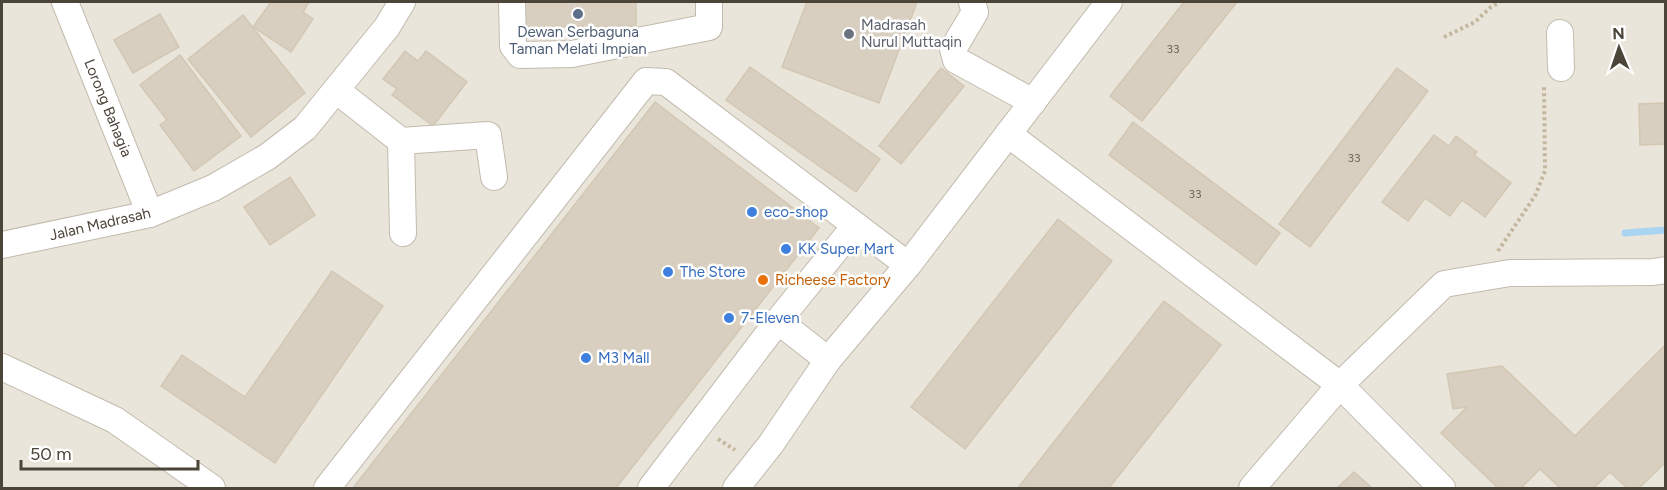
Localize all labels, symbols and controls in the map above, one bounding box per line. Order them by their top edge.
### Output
marker: Dewan Serbaguna Taman Melati Impian [571,7,585,21]
place label: Madrasah Nurul Muttaqin [861,16,962,51]
north arrow [1589,18,1649,78]
place label: Dewan Serbaguna Taman Melati Impian [509,23,647,58]
text: N [1612,24,1625,43]
marker: Madrasah Nurul Muttaqin [842,27,856,41]
house number: 33 [1166,42,1180,56]
street label: Lorong Bahagia [80,56,136,160]
house number: 33 [1347,151,1361,165]
house number: 33 [1188,187,1202,201]
place label: eco-shop [764,203,828,221]
street label: Jalan Madrasah [48,204,152,244]
marker: eco-shop [745,205,759,219]
place label: KK Super Mart [798,240,895,258]
marker: KK Super Mart [779,242,793,256]
place label: The Store [680,263,745,281]
marker: The Store [661,265,675,279]
place label: Richeese Factory [775,271,891,289]
marker: Richeese Factory [756,273,770,287]
place label: 7-Eleven [741,309,800,327]
marker: 7-Eleven [722,311,736,325]
place label: M3 Mall [598,349,650,367]
marker: M3 Mall [579,351,593,365]
scale bar [21,433,198,471]
text: 50 m [30,443,72,465]

